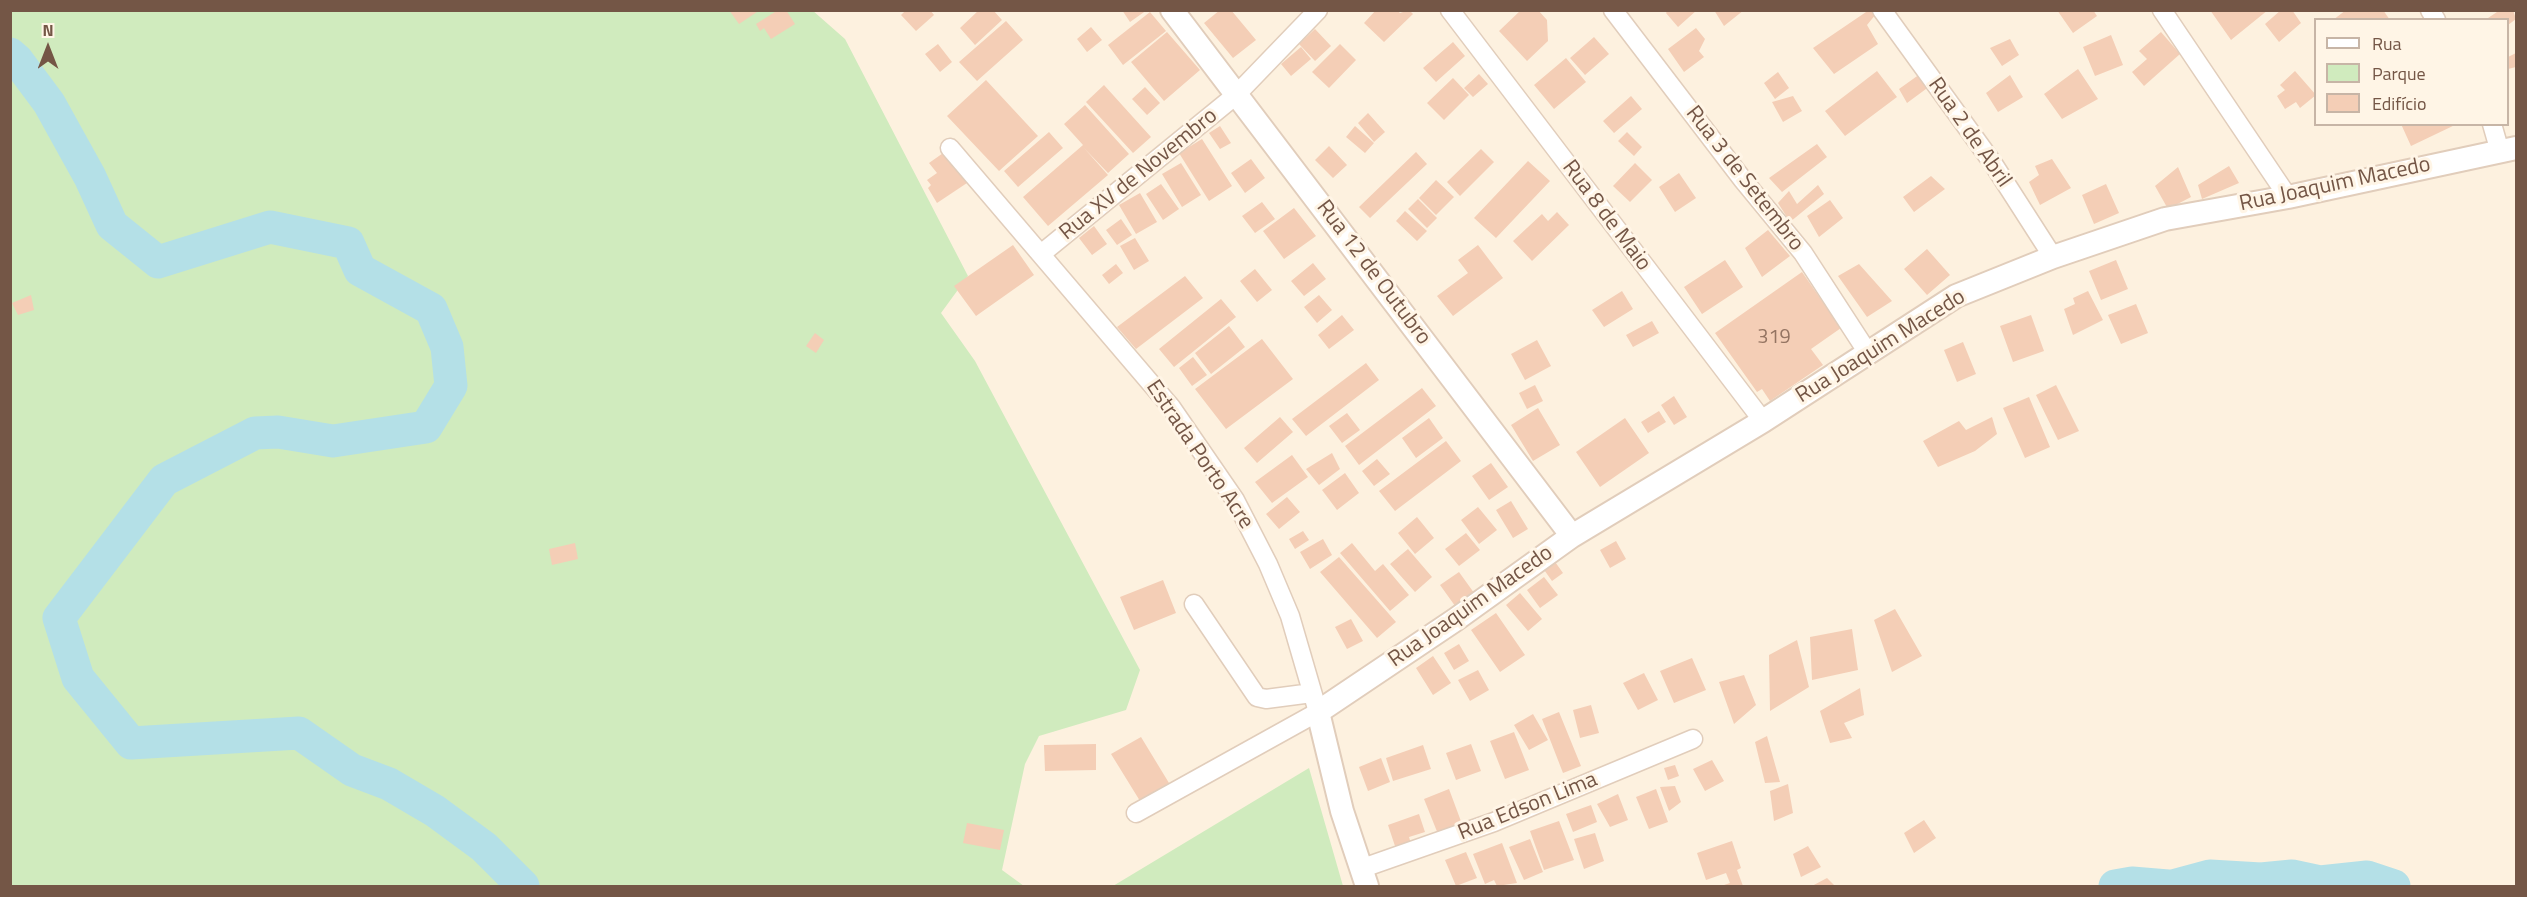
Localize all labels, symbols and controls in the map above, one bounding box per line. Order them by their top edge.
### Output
north arrow [18,18,78,78]
text: N [42,18,54,42]
legend [2314,18,2509,126]
text: Rua [2372,30,2402,57]
text: Parque [2372,60,2426,87]
street label: Rua 2 de Abril [1921,73,2017,193]
text: Edifício [2372,90,2426,117]
street label: Rua 3 de Setembro [1679,101,1809,257]
street label: Rua XV de Novembro [1055,103,1223,247]
street label: Rua Joaquim Macedo [2237,152,2433,218]
street label: Rua 8 de Maio [1556,155,1656,277]
street label: Rua 12 de Outubro [1310,195,1436,351]
street label: Rua Joaquim Macedo [1792,284,1970,410]
house number: 319 [1757,326,1791,350]
street label: Estrada Porto Acre [1139,376,1259,534]
street label: Rua Joaquim Macedo [1384,540,1558,674]
street label: Rua Edson Lima [1454,767,1602,847]

